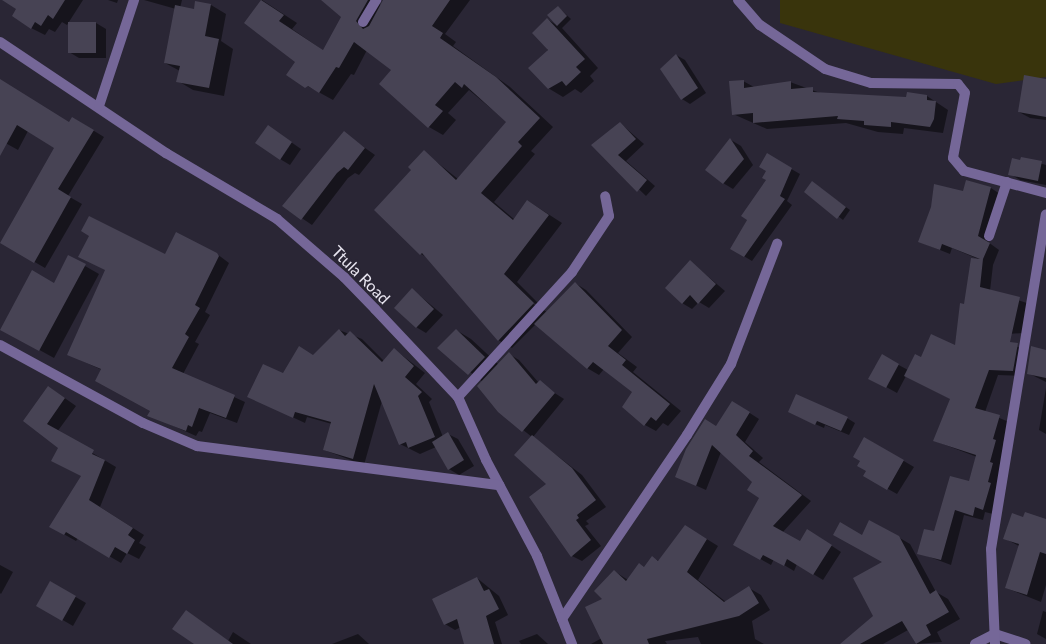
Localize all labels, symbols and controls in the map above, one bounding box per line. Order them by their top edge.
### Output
street label: Ttula Road [328,242,394,308]

